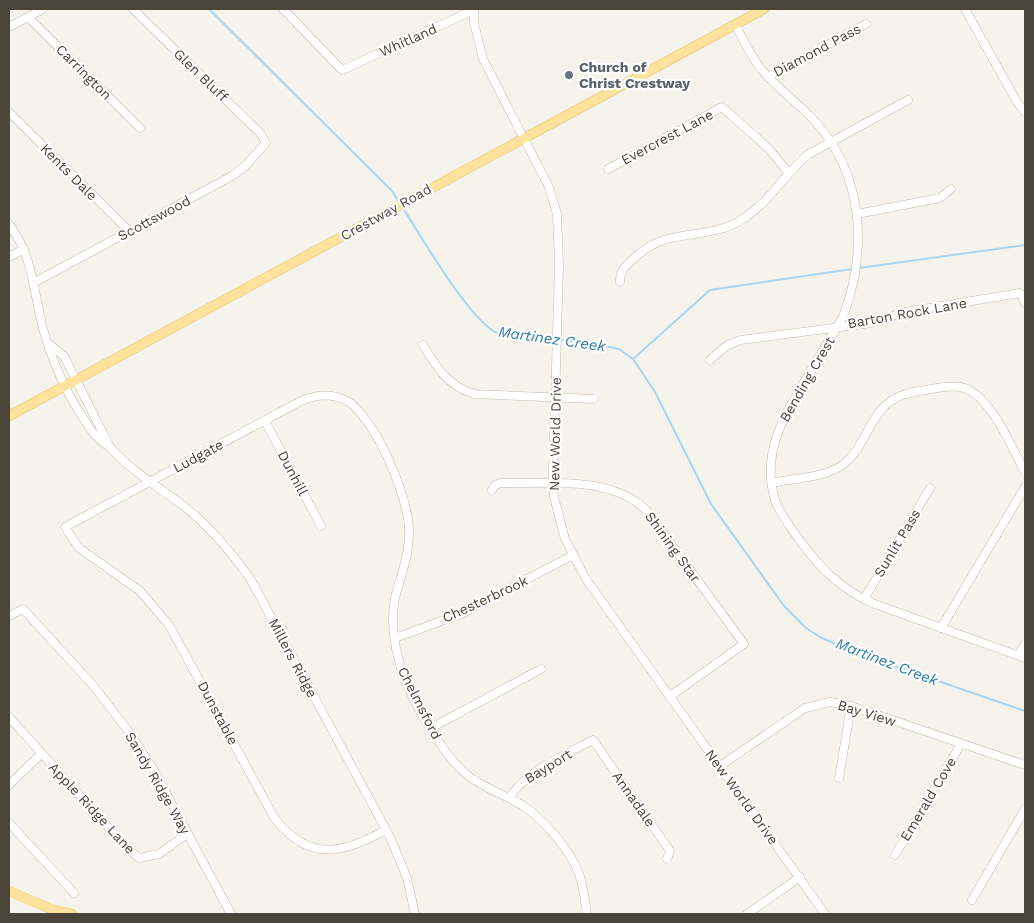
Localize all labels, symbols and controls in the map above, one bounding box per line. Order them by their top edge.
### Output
street label: Whitland [377,20,439,60]
street label: Diamond Pass [770,20,864,80]
street label: Carrington [53,41,115,103]
street label: Glen Bluff [171,45,231,105]
place label: Church of Christ Crestway [579,59,690,91]
marker: Church of Christ Crestway [563,69,575,81]
street label: Evercrest Lane [618,106,716,168]
street label: Kents Dale [37,140,101,204]
street label: Crestway Road [338,180,434,244]
street label: Scottswood [115,192,193,244]
street label: Barton Rock Lane [846,295,968,331]
water label: Martinez Creek [497,323,608,356]
street label: Bending Crest [776,333,838,424]
street label: New World Drive [546,377,564,491]
street label: Ludgate [170,436,226,476]
street label: Dunhill [275,448,312,499]
street label: Sunlit Pass [871,506,923,580]
street label: Shining Star [642,509,704,586]
street label: Chesterbrook [440,572,530,626]
street label: Millers Ridge [265,616,321,700]
water label: Martinez Creek [833,634,941,690]
street label: Chelmsford [395,664,445,742]
street label: Dunstable [195,678,241,748]
street label: Bay View [836,697,898,730]
street label: Sandy Ridge Way [122,729,194,838]
street label: Bayport [521,746,575,786]
street label: New World Drive [702,746,782,848]
street label: Emerald Cove [897,754,959,844]
street label: Apple Ridge Lane [46,759,138,857]
street label: Annadale [609,768,659,830]

